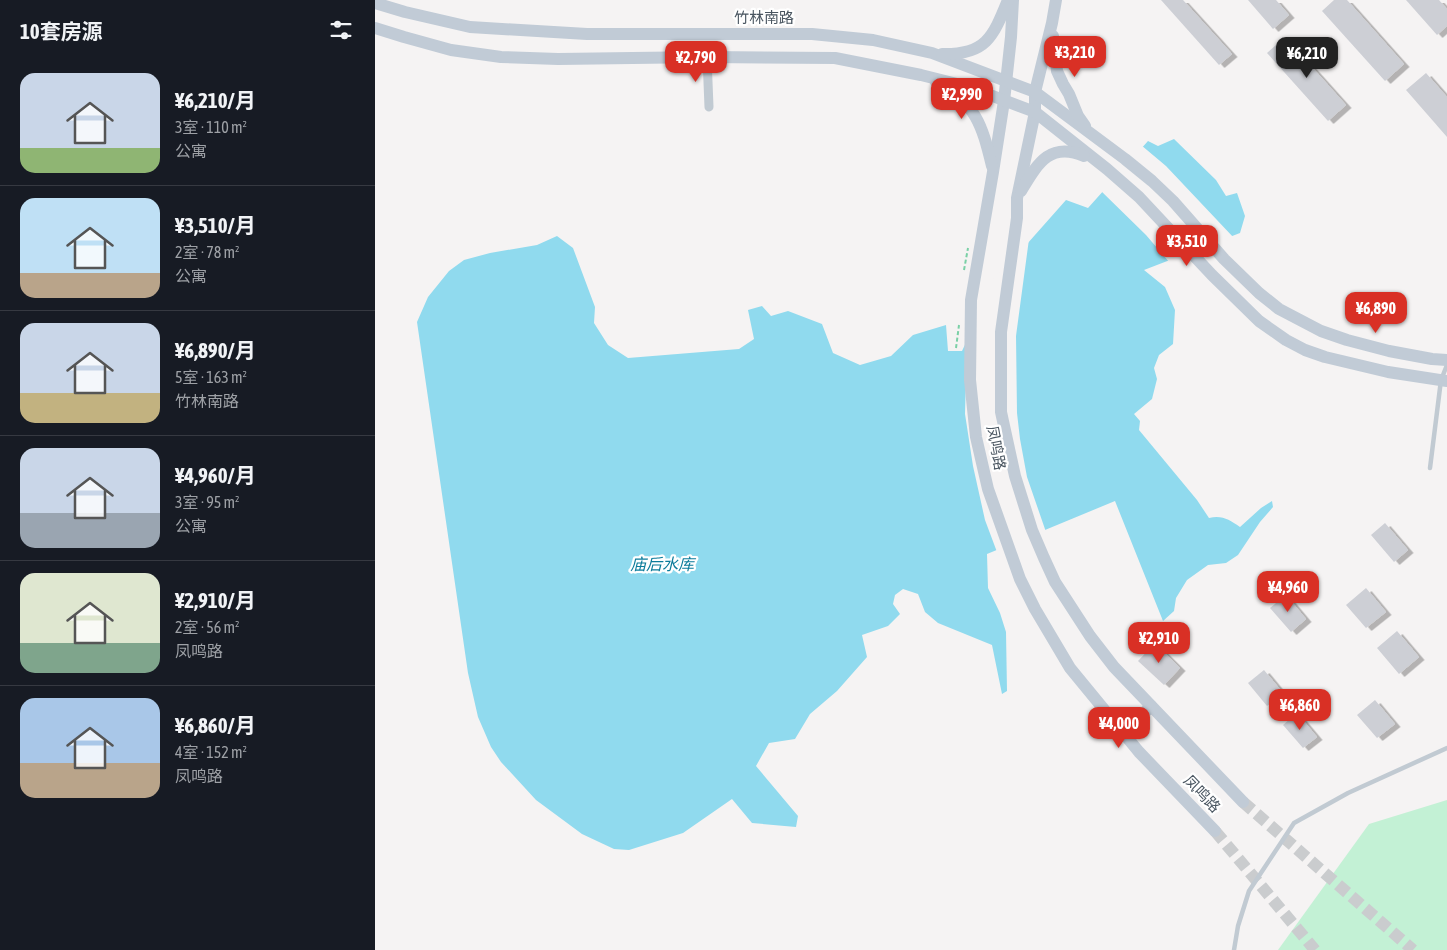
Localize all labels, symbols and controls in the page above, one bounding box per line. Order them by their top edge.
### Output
street label: 竹林南路 [734,9,794,26]
icon: filters [327,16,355,44]
text: 10套房源 [20,19,103,43]
pin: ¥3,210 [1034,36,1116,78]
pin: ¥6,210 [1266,36,1348,79]
pin: ¥2,790 [655,41,737,83]
text: ¥3,210 [1055,43,1095,61]
text: ¥6,210 [1287,44,1327,62]
text: ¥2,790 [676,48,716,66]
pin: ¥2,990 [921,78,1003,120]
text: ¥2,990 [942,85,982,103]
text: ¥6,210/月 [175,88,256,112]
icon: home [60,93,120,153]
text: 3室 · 110 m² [175,118,247,136]
text: 公寓 [175,142,207,160]
text: ¥3,510/月 [175,213,256,237]
icon: home [60,218,120,278]
pin: ¥3,510 [1146,224,1228,267]
text: ¥3,510 [1167,232,1207,250]
text: 2室 · 78 m² [175,243,240,261]
text: 公寓 [175,267,207,285]
pin: ¥6,890 [1335,292,1417,334]
text: ¥6,890 [1356,299,1396,317]
text: ¥6,890/月 [175,338,256,362]
icon: home [60,343,120,403]
text: 5室 · 163 m² [175,368,247,386]
text: 竹林南路 [175,392,239,410]
street label: 凤鸣路 [984,424,1009,472]
text: ¥4,960/月 [175,463,256,487]
icon: home [60,468,120,528]
text: 3室 · 95 m² [175,493,240,511]
text: 公寓 [175,517,207,535]
water label: 庙后水库 [630,555,697,573]
pin: ¥4,960 [1247,570,1329,613]
text: ¥4,960 [1268,578,1308,596]
text: ¥2,910/月 [175,588,256,612]
icon: home [60,593,120,653]
text: 2室 · 56 m² [175,618,240,636]
pin: ¥2,910 [1118,622,1200,664]
text: ¥2,910 [1139,629,1179,647]
text: 凤鸣路 [175,642,223,660]
pin: ¥6,860 [1259,688,1341,731]
text: ¥6,860 [1280,696,1320,714]
pin: ¥4,000 [1078,706,1160,749]
text: ¥6,860/月 [175,713,256,737]
text: ¥4,000 [1099,714,1139,732]
icon: home [60,718,120,778]
text: 4室 · 152 m² [175,743,247,761]
text: 凤鸣路 [175,767,223,785]
street label: 凤鸣路 [1181,772,1224,816]

